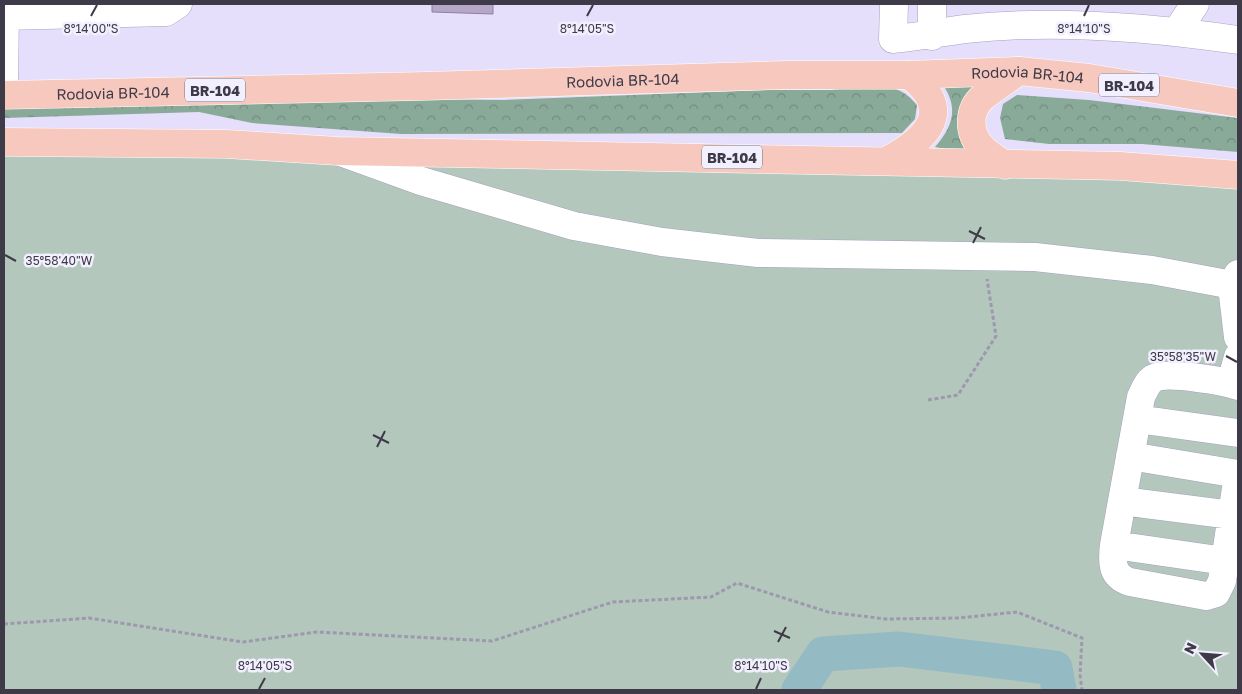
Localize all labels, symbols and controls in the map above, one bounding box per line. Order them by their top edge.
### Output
text: 8°14'00"S [63,21,119,36]
text: 8°14'05"S [560,21,615,36]
text: 8°14'10"S [1057,21,1111,36]
street label: Rodovia BR-104 [971,62,1085,86]
street label: Rodovia BR-104 [566,69,680,91]
road number: BR-104 [1099,74,1159,96]
road number: BR-104 [185,78,245,102]
street label: Rodovia BR-104 [56,82,170,103]
road number: BR-104 [702,146,762,168]
text: 35°58'40"W [26,253,93,268]
text: 35°58'35"W [1150,349,1216,364]
north arrow [1177,629,1227,679]
text: N [1180,640,1200,657]
text: 8°14'05"S [238,658,293,673]
text: 8°14'10"S [734,658,788,673]

